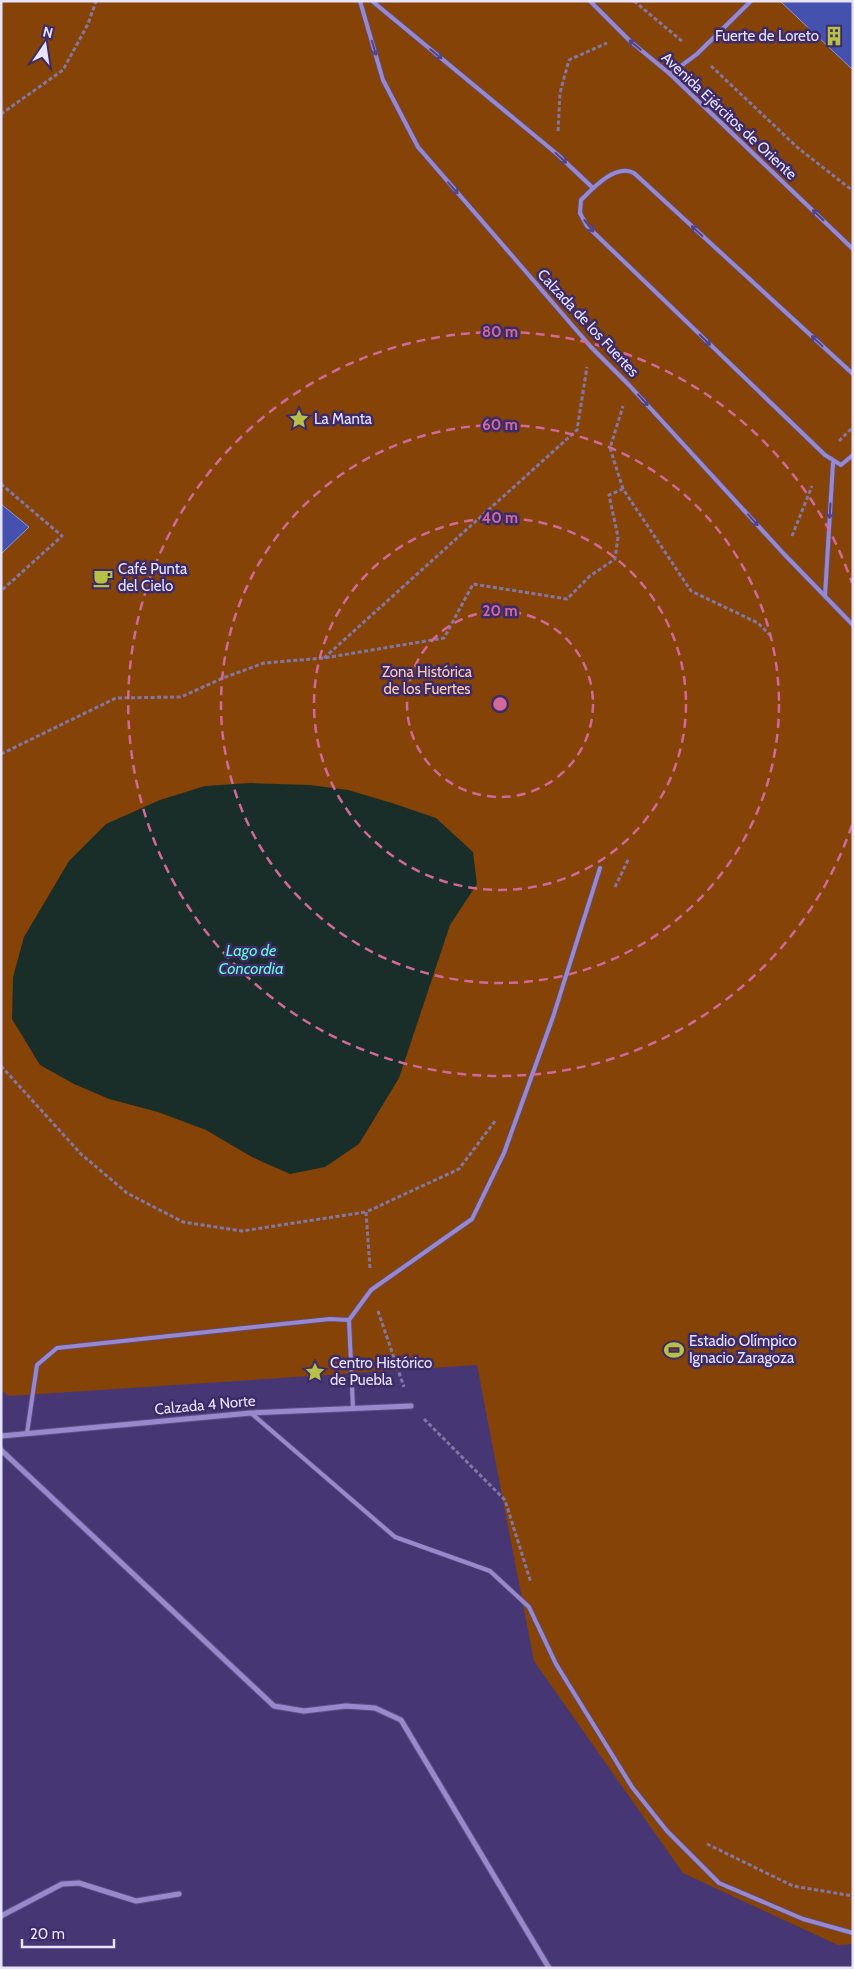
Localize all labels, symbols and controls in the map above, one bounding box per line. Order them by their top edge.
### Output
north arrow [20,20,70,70]
text: N [41,22,55,42]
building icon: Fuerte de Loreto [823,25,845,47]
place label: Fuerte de Loreto [715,27,819,45]
one-way arrow [629,39,642,50]
one-way arrow [369,40,379,56]
one-way arrow [429,49,442,60]
street label: Avenida Ejércitos de Oriente [658,49,801,184]
one-way arrow [555,152,568,164]
one-way arrow [447,181,459,194]
one-way arrow [811,209,824,221]
one-way arrow [583,220,594,233]
one-way arrow [691,225,704,237]
street label: Calzada de los Fuertes [534,266,642,380]
text: 80 m [482,323,518,341]
one-way arrow [699,334,711,346]
one-way arrow [810,335,823,347]
one-way arrow [637,393,649,406]
place icon: La Manta [288,408,310,430]
place label: La Manta [314,410,373,428]
text: 60 m [482,416,518,434]
one-way arrow [826,503,835,519]
text: 40 m [482,509,518,527]
one-way arrow [747,513,758,526]
place label: Café Punta del Cielo [118,560,188,595]
cafe icon: Café Punta del Cielo [92,567,114,589]
text: 20 m [483,602,517,620]
park label: Zona Histórica de los Fuertes [382,663,473,698]
centre of rings [491,695,509,713]
water label: Lago de Concordia [218,941,284,978]
place label: Estadio Olímpico Ignacio Zaragoza [689,1332,797,1367]
sports icon: Estadio Olímpico Ignacio Zaragoza [663,1339,685,1361]
place label: Centro Histórico de Puebla [330,1354,432,1389]
place icon: Centro Histórico de Puebla [304,1361,326,1383]
street label: Calzada 4 Norte [154,1392,257,1418]
scale bar [22,1916,115,1948]
text: 20 m [30,1925,65,1943]

